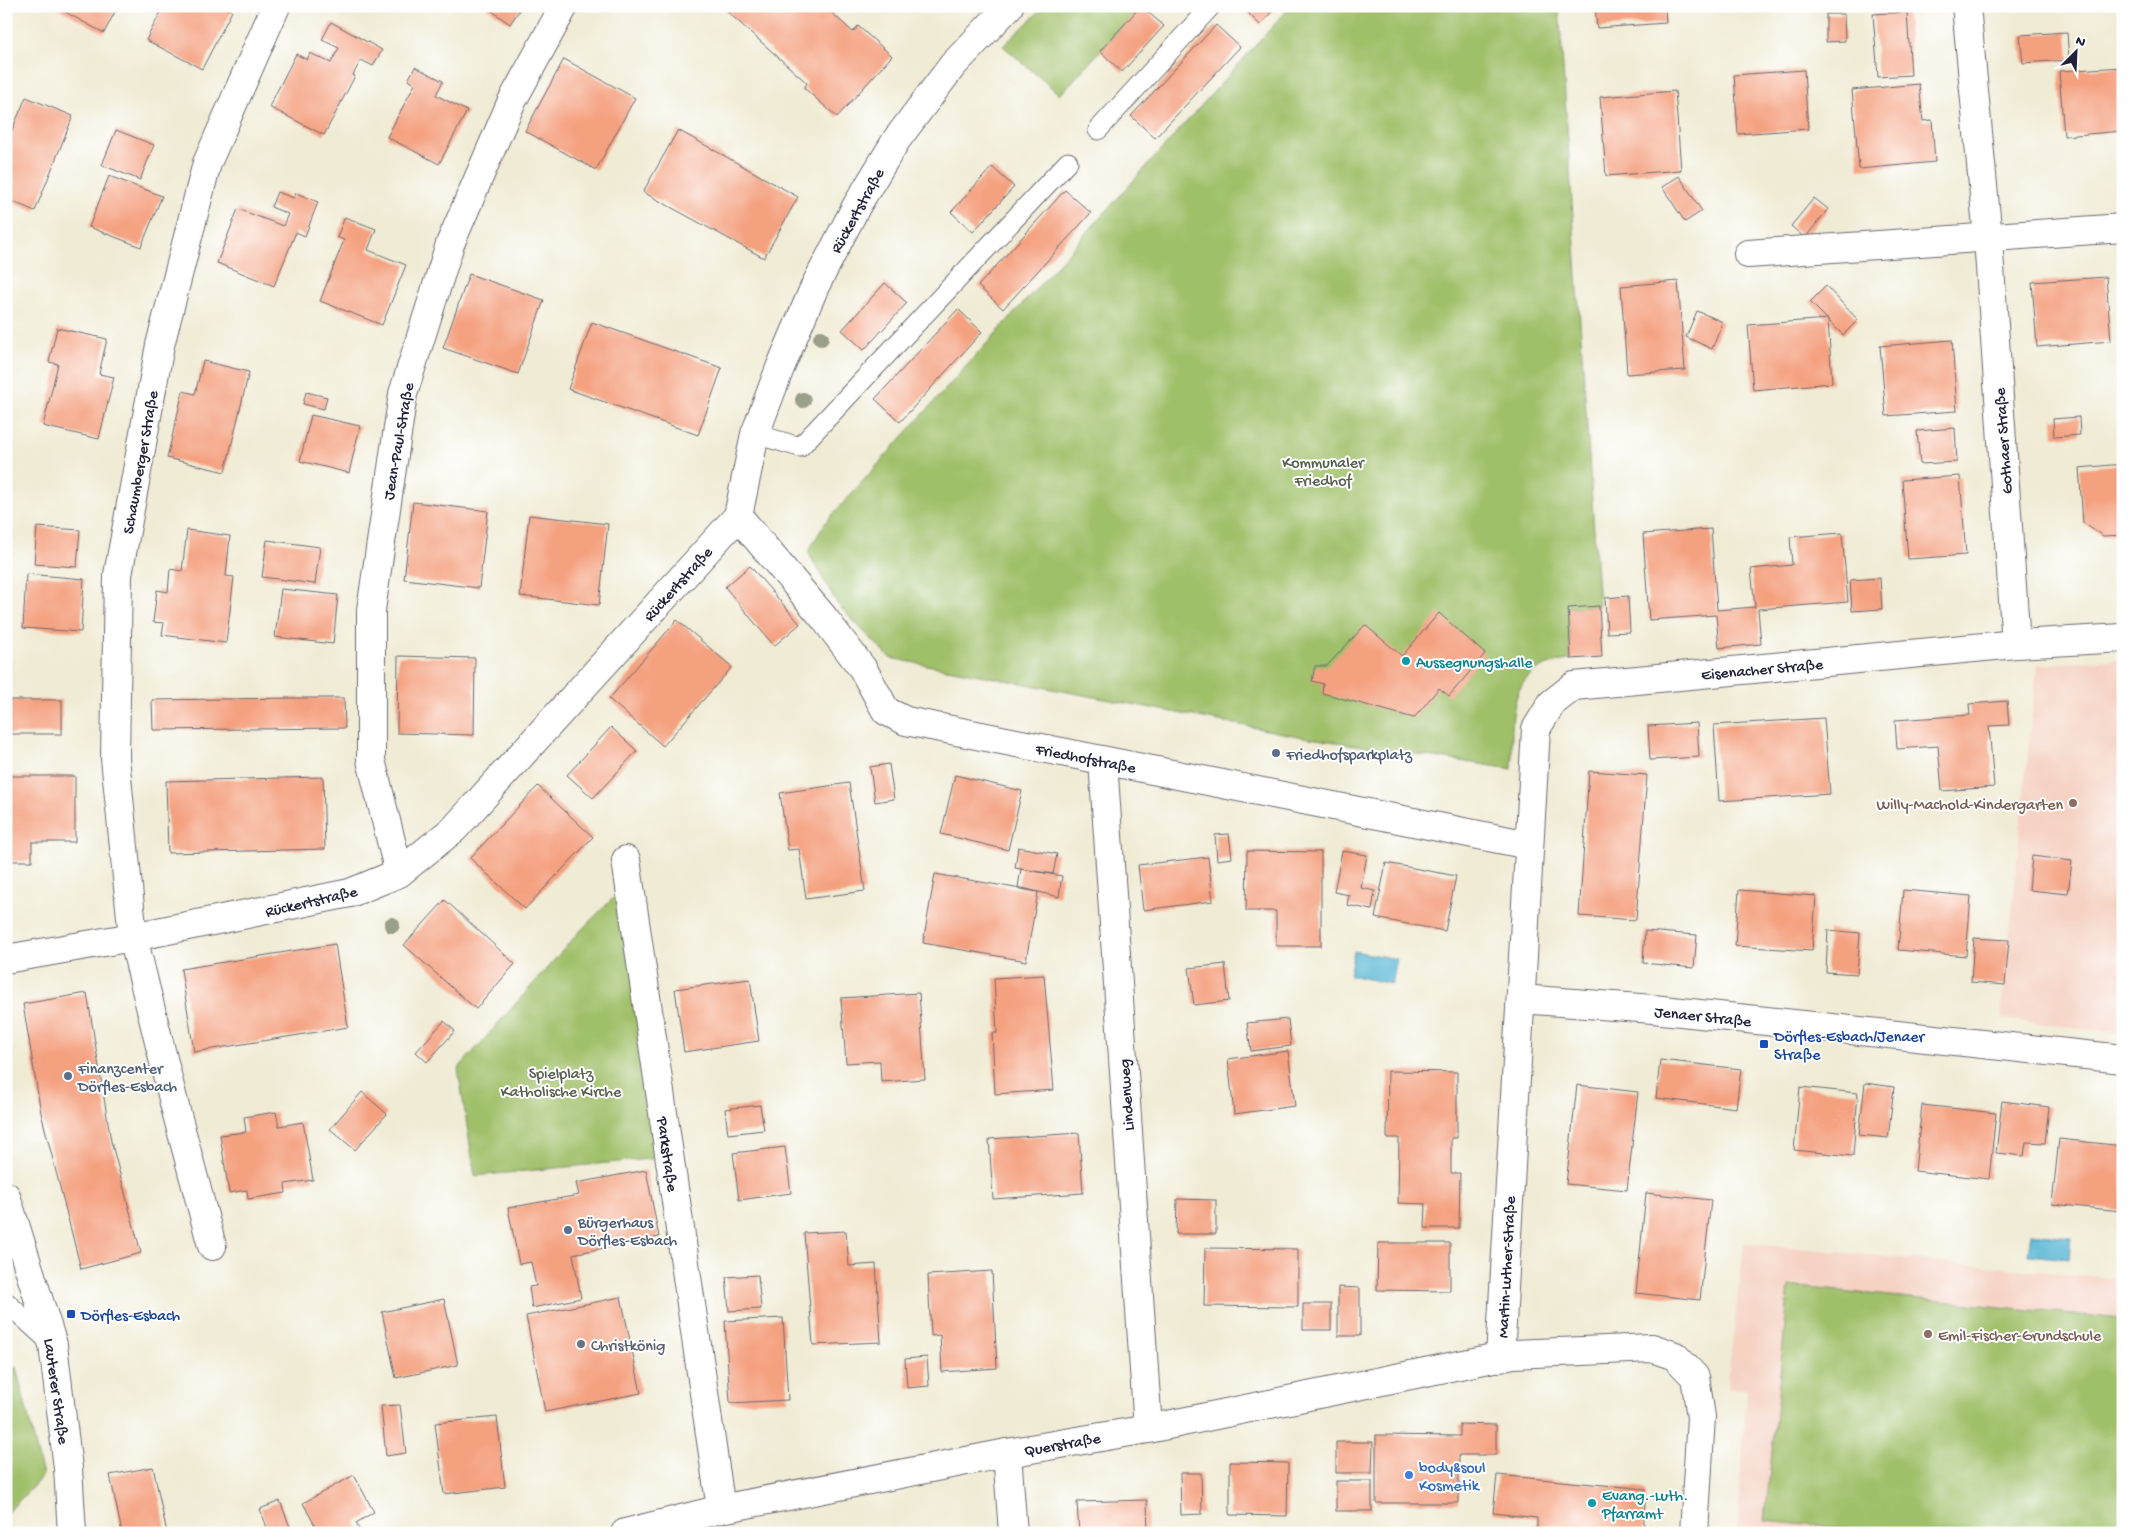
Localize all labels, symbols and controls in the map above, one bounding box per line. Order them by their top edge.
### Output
north arrow [2052,28,2102,78]
text: N [2073,33,2088,52]
street label: Rückertstraße [828,165,890,257]
street label: Jean-Paul-Straße [381,381,420,502]
street label: Gothaer Straße [1992,386,2019,495]
street label: Schaumberger Straße [121,389,165,536]
park label: Kommunaler Friedhof [1282,455,1365,492]
street label: Rückertstraße [641,544,719,627]
marker: Aussegnungshalle [1400,655,1412,667]
place label: Aussegnungshalle [1416,655,1533,674]
street label: Eisenacher Straße [1701,657,1825,686]
street label: Friedhofstraße [1033,741,1138,780]
marker: Friedhofsparkplatz [1270,747,1282,759]
place label: Friedhofsparkplatz [1285,747,1413,766]
place label: Willy-Machold-Kindergarten [1877,797,2063,816]
marker: Willy-Machold-Kindergarten [2067,797,2079,809]
street label: Rückertstraße [264,883,360,923]
street label: Jenaer Straße [1653,1004,1753,1033]
place label: Dörfles-Esbach/Jenaer Straße [1773,1029,1926,1066]
marker: Dörfles-Esbach/Jenaer Straße [1758,1038,1770,1050]
street label: Lindenweg [1117,1058,1140,1131]
place label: Finanzcenter Dörfles-Esbach [77,1061,178,1098]
park label: Spielplatz Katholische Kirche [501,1066,622,1103]
marker: Finanzcenter Dörfles-Esbach [62,1070,74,1082]
street label: Parkstraße [651,1115,680,1194]
street label: Martin-Luther-Straße [1495,1195,1522,1339]
place label: Bürgerhaus Dörfles-Esbach [577,1215,678,1252]
marker: Bürgerhaus Dörfles-Esbach [562,1224,574,1236]
marker: Dörfles-Esbach [65,1308,77,1320]
place label: Dörfles-Esbach [80,1308,181,1327]
marker: Emil-Fischer-Grundschule [1922,1328,1934,1340]
place label: Emil-Fischer-Grundschule [1938,1328,2102,1347]
street label: Lauterer Straße [38,1337,71,1446]
marker: Christkönig [575,1338,587,1350]
place label: Christkönig [591,1338,665,1357]
street label: Querstraße [1023,1430,1103,1463]
place label: body&soul Kosmetik [1419,1460,1486,1497]
marker: body&soul Kosmetik [1403,1469,1415,1481]
place label: Evang.-Luth. Pfarramt [1601,1488,1688,1525]
marker: Evang.-Luth. Pfarramt [1586,1497,1598,1509]

